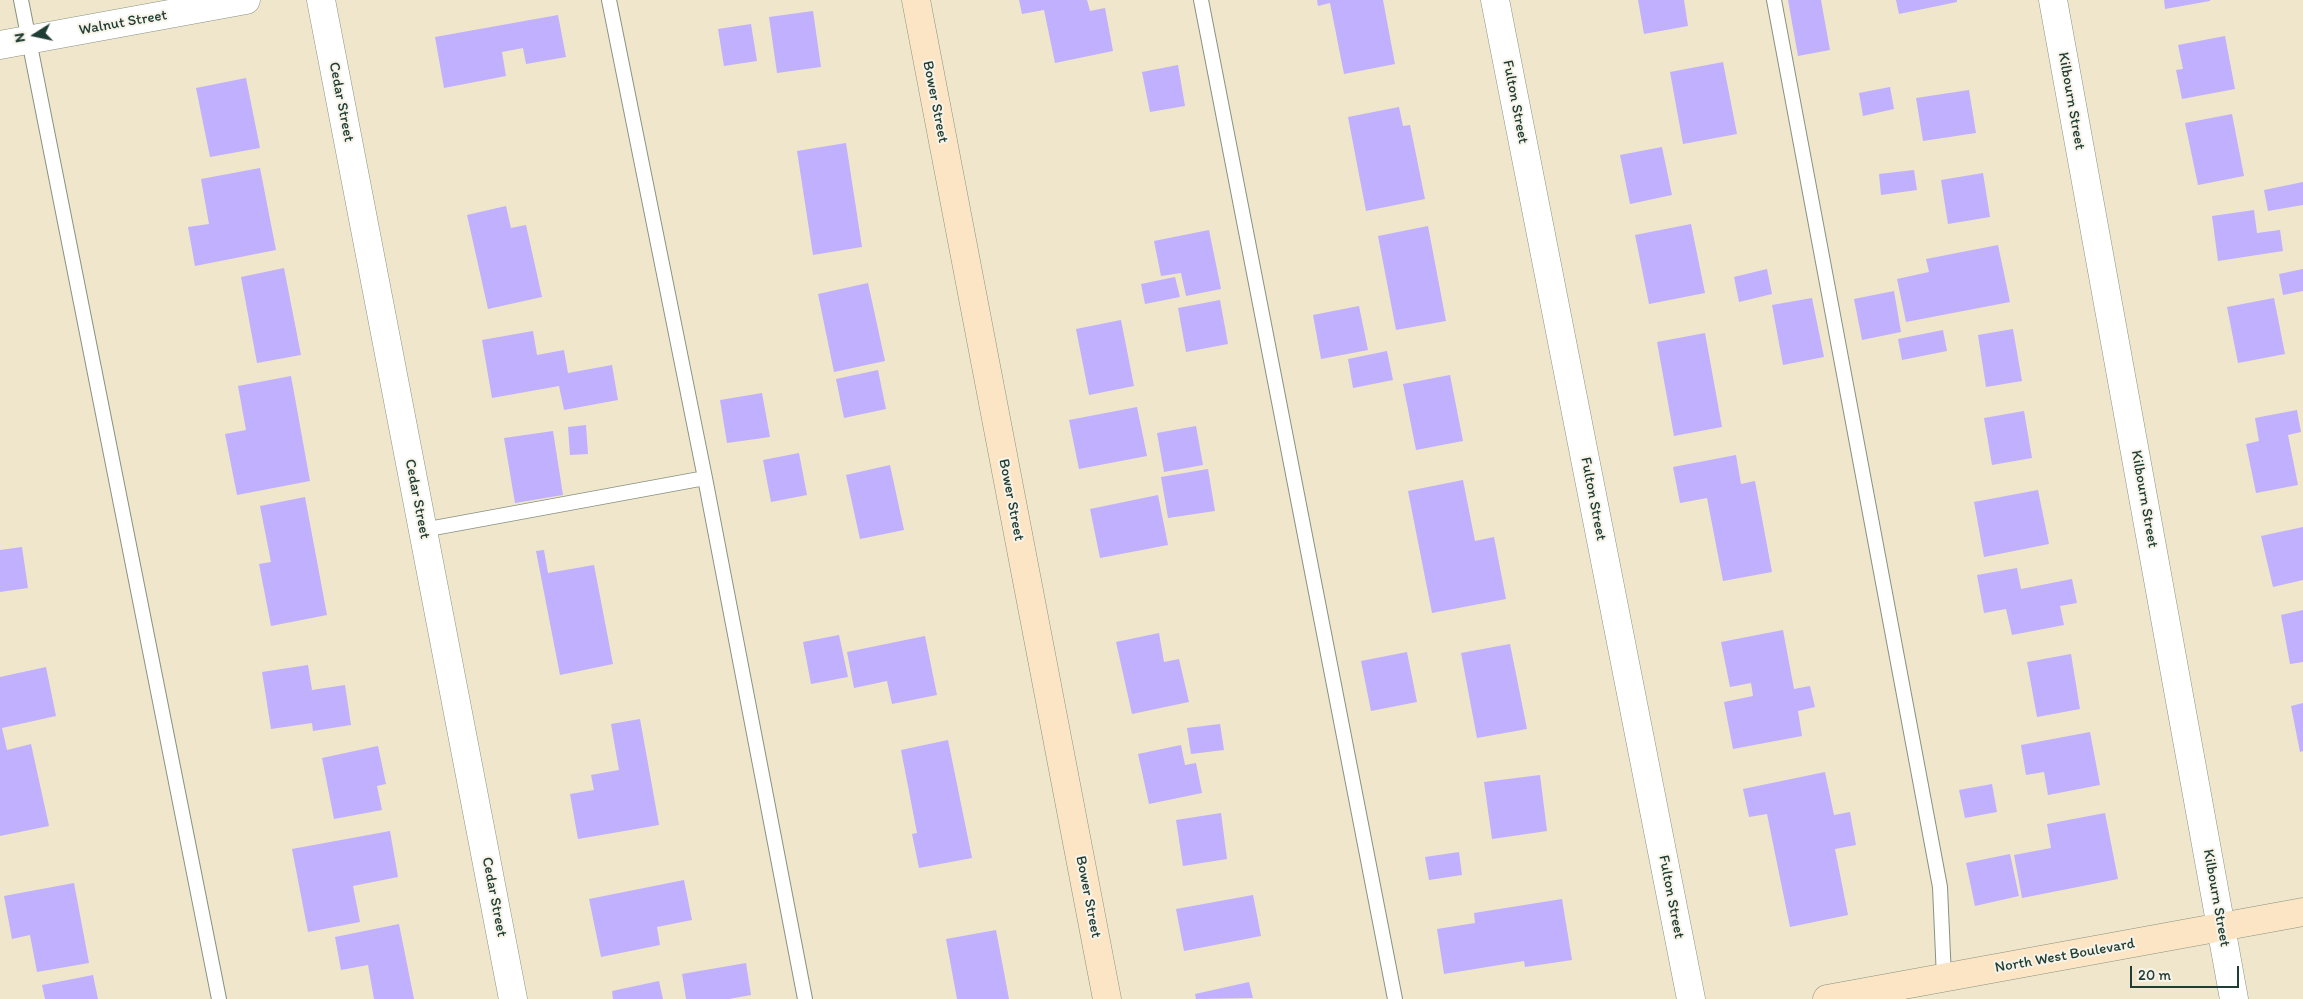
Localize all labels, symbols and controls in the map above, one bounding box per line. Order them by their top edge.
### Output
street label: Walnut Street [78,6,168,40]
north arrow [10,10,60,60]
text: N [11,32,29,44]
street label: Kilbourn Street [2054,51,2088,151]
street label: Bower Street [918,59,952,145]
street label: Fulton Street [1498,59,1532,145]
street label: Cedar Street [324,60,358,144]
street label: Kilbourn Street [2127,449,2161,549]
street label: Fulton Street [1576,456,1610,542]
street label: Cedar Street [400,457,434,541]
street label: Bower Street [994,457,1028,543]
street label: Kilbourn Street [2199,848,2233,948]
street label: Bower Street [1071,854,1105,940]
street label: Fulton Street [1654,854,1688,940]
street label: Cedar Street [477,855,511,939]
street label: North West Boulevard [1994,935,2136,977]
scale bar [2133,956,2242,988]
text: 20 m [2138,966,2171,984]

